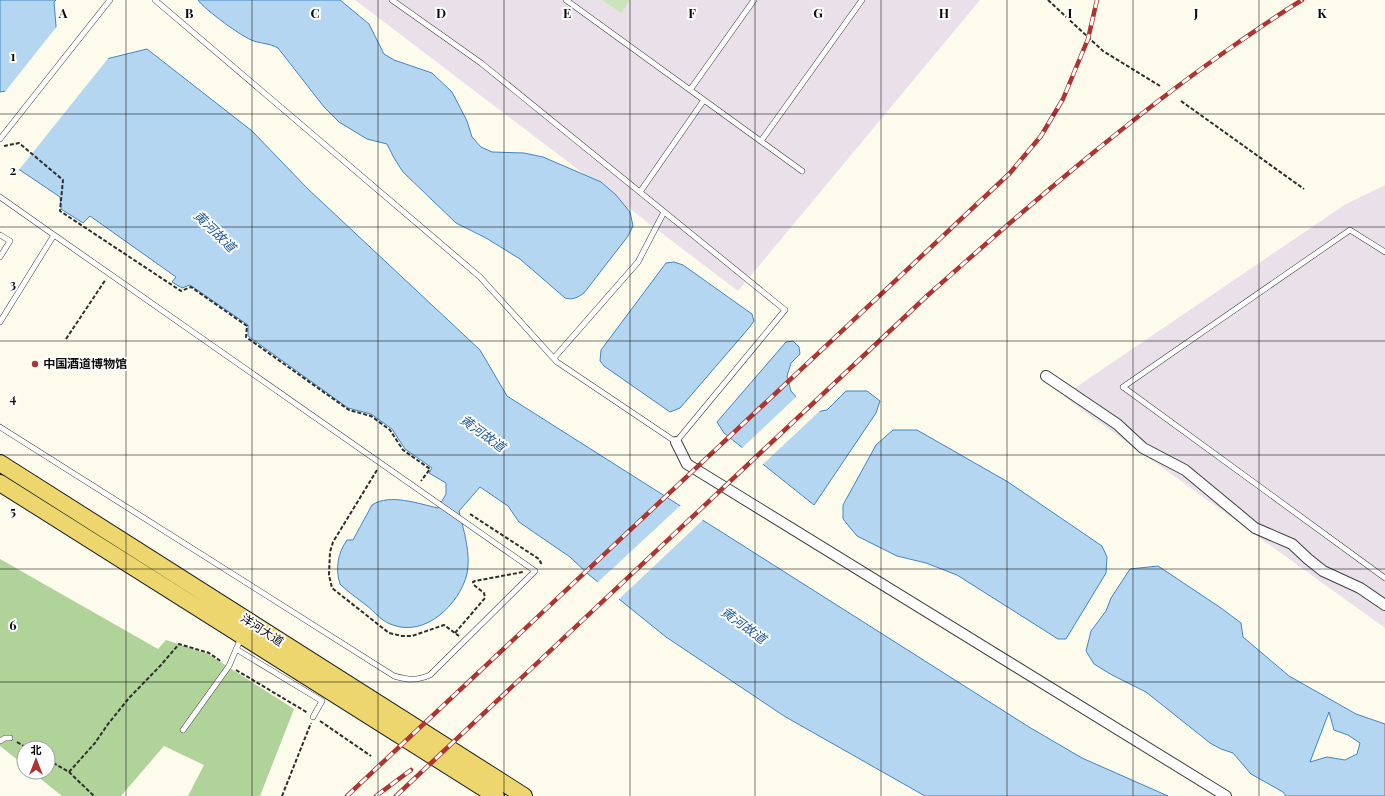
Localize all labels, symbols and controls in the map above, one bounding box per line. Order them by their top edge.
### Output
text: A [58,4,68,21]
text: B [185,4,194,21]
text: C [310,4,320,21]
text: D [436,4,446,21]
text: E [563,4,571,21]
text: F [688,4,696,21]
text: G [813,4,823,21]
text: H [939,4,949,21]
text: I [1068,4,1073,21]
text: J [1193,4,1199,21]
text: K [1317,4,1327,21]
text: 1 [11,47,16,64]
text: 2 [10,161,17,178]
water label: 黄河故道 [191,206,241,256]
text: 3 [10,275,16,292]
place label: 中国酒道博物馆 [43,355,127,371]
marker: 中国酒道博物馆 [30,359,40,369]
text: 4 [10,389,17,406]
water label: 黄河故道 [457,410,511,456]
text: 5 [10,502,16,519]
water label: 黄河故道 [718,602,772,648]
street label: 洋河大道 [238,609,287,649]
text: 6 [9,616,17,633]
north arrow [16,740,56,780]
text: 北 [31,742,42,757]

